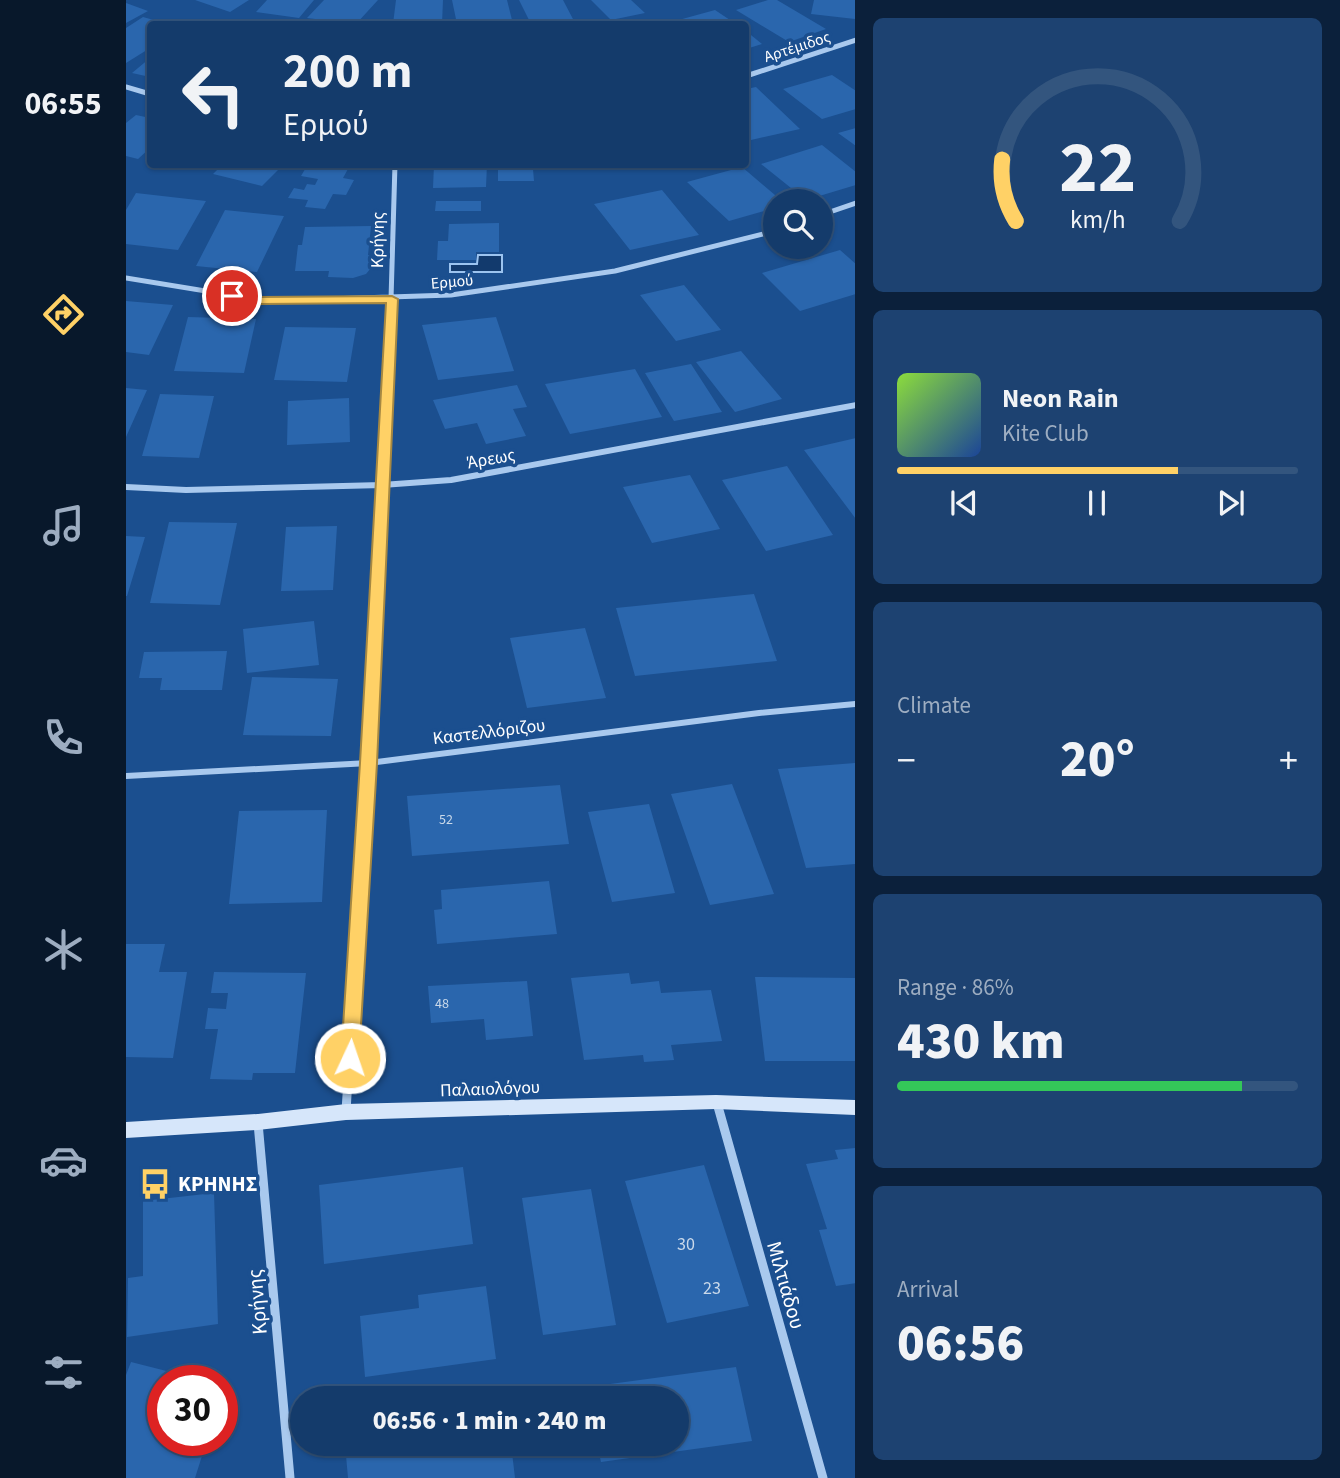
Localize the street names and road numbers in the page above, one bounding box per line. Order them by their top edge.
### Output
street label: Αρτέμιδος [761,26,833,68]
street label: Κρήνης [365,212,391,268]
street label: Ερμού [430,269,474,295]
street label: Άρεως [465,442,517,476]
street label: Καστελλόριζου [431,713,547,751]
street label: Παλαιολόγου [440,1075,540,1103]
street label: Μιλτιάδου [759,1238,813,1332]
street label: Κρήνης [239,1268,275,1336]

